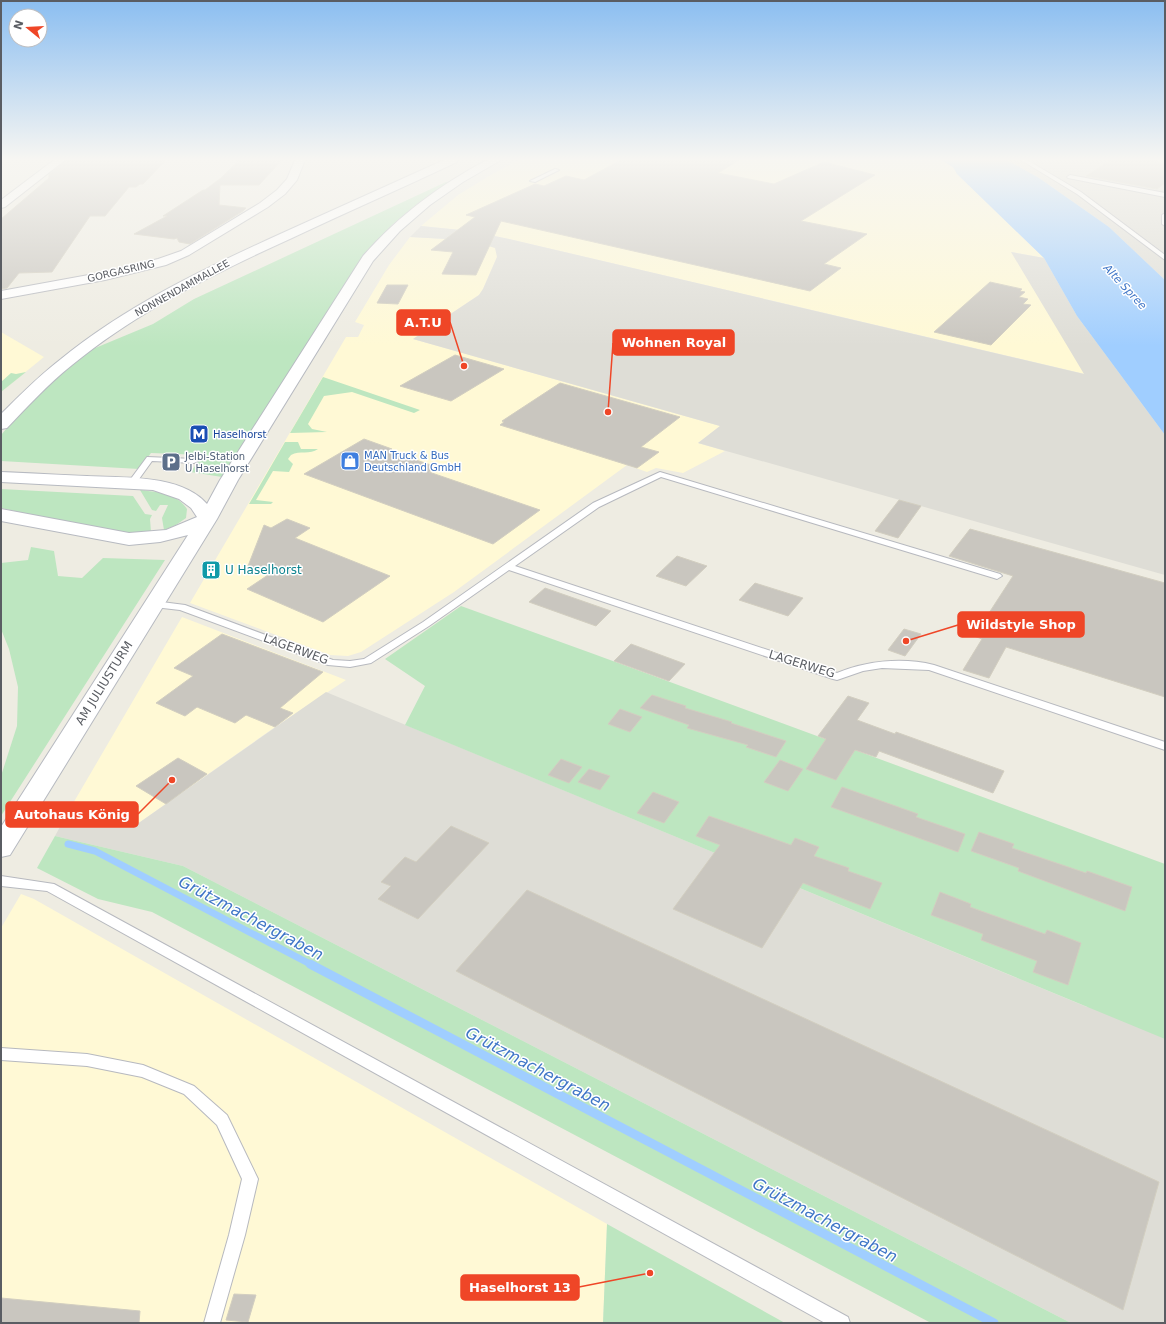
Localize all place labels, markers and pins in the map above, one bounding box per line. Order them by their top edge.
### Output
callout: A.T.U [397,310,450,335]
callout: Wohnen Royal [613,330,734,355]
metro station icon: Haselhorst [188,423,210,445]
place label: Haselhorst [213,429,267,440]
shop icon: MAN Truck & Bus Deutschland GmbH [339,450,361,472]
place label: MAN Truck & Bus Deutschland GmbH [364,450,461,473]
parking icon: Jelbi-Station U Haselhorst [160,451,182,473]
place label: Jelbi-Station U Haselhorst [184,451,249,474]
building icon: U Haselhorst [200,559,222,581]
place label: U Haselhorst [225,563,302,577]
callout: Wildstyle Shop [958,612,1084,637]
callout: Autohaus König [6,802,138,827]
callout: Haselhorst 13 [461,1275,579,1300]

